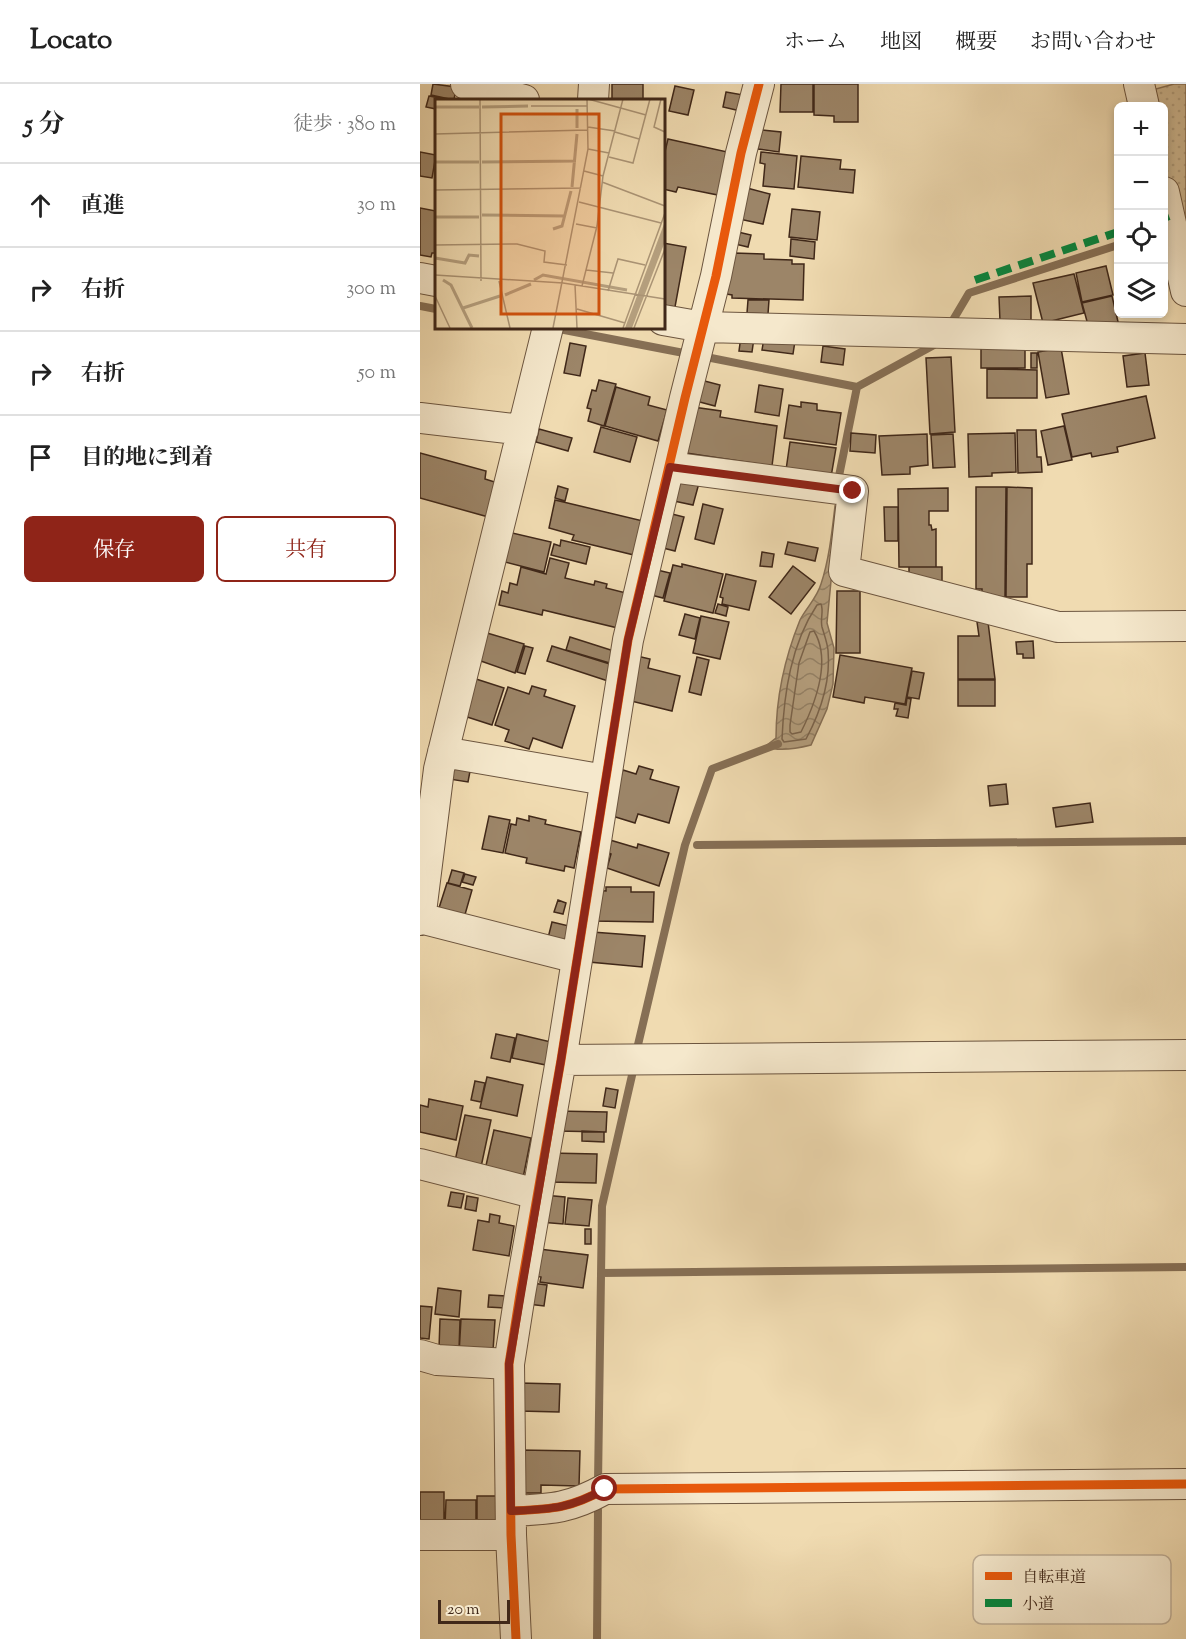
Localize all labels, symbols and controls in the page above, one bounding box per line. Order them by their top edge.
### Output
text: Locato [30,21,112,61]
text: ホーム [784,28,847,58]
text: 地図 [880,28,922,58]
text: 概要 [955,28,997,58]
text: お問い合わせ [1030,28,1156,58]
inset map [435,99,664,328]
map controls [1114,102,1168,318]
button: + [1114,102,1168,156]
text: 5 分 [24,107,64,144]
text: 徒歩 · 380 m [293,111,396,140]
button: − [1114,156,1168,210]
icon: ahead [24,189,57,222]
text: 直進 [81,191,125,223]
text: 30 m [357,191,396,220]
button: locate [1114,210,1168,264]
button: layers [1114,264,1168,318]
icon: right [24,273,57,306]
text: 右折 [81,275,125,307]
text: 300 m [346,275,396,304]
icon: right [24,357,57,390]
text: 右折 [81,359,125,391]
text: 50 m [358,359,396,388]
icon: arrive [24,441,57,474]
text: 目的地に到着 [81,443,213,475]
route end [839,477,865,503]
button: 保存 [24,516,204,582]
button: 共有 [216,516,396,582]
route start [591,1475,617,1501]
legend [973,1555,1171,1624]
text: 自転車道 [1022,1567,1086,1590]
text: 小道 [1022,1594,1054,1617]
scale bar [438,1597,510,1624]
text: 20 m [447,1599,480,1622]

